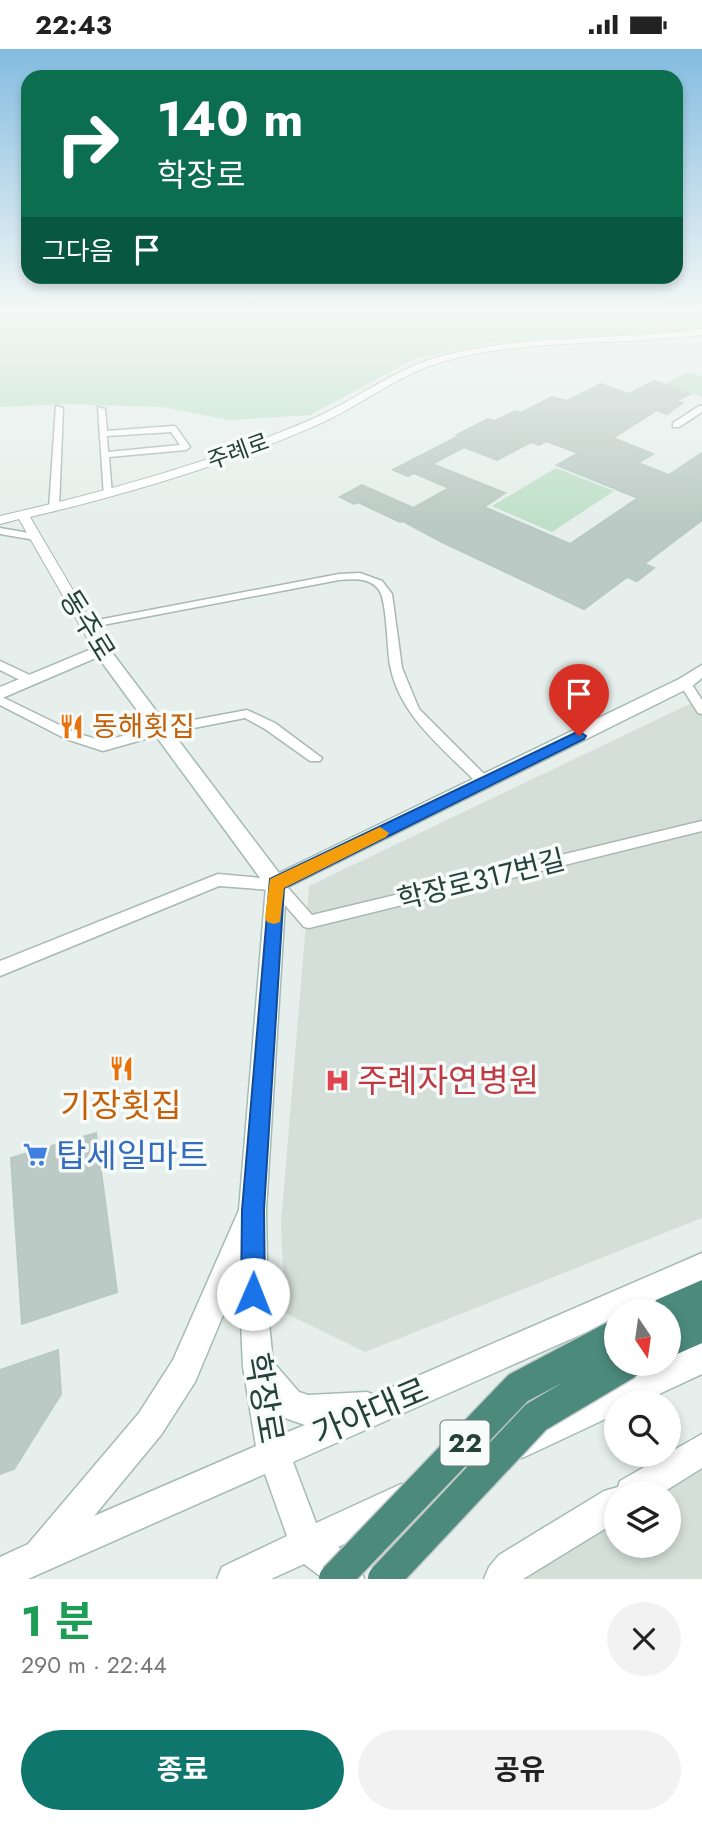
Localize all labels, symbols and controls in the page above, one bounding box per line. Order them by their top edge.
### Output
text: 22:43 [35,6,112,44]
text: 140 m [157,84,303,154]
icon: right [42,98,133,189]
text: 학장로 [157,152,245,198]
icon: arrive [128,231,166,269]
text: 그다음 [42,232,114,270]
street label: 주례로 [202,424,274,478]
street label: 동주로 [50,582,125,669]
pin [549,664,609,736]
icon: arrive [560,675,598,713]
place label: 동해횟집 [92,706,195,747]
restaurant icon: 동해횟집 [58,712,86,740]
street label: 학장로317번길 [393,839,569,920]
restaurant icon: 기장횟집 [107,1054,135,1082]
place label: 주례자연병원 [357,1057,539,1104]
hospital icon: 주례자연병원 [323,1066,351,1094]
place label: 기장횟집 [60,1082,182,1129]
place label: 탑세일마트 [56,1132,208,1179]
supermarket icon: 탑세일마트 [22,1141,50,1169]
position arrow [216,1257,290,1331]
north arrow [604,1299,681,1375]
map controls [604,1299,681,1558]
street label: 학장로 [233,1349,296,1447]
street label: 가야대로 [305,1366,435,1457]
button: search [604,1390,681,1467]
road number: 22 [440,1421,490,1465]
button: layers [604,1481,681,1558]
text: 1 분 [21,1591,94,1652]
button: close [607,1602,681,1676]
text: 290 m · 22:44 [21,1648,167,1682]
button: 종료 [21,1730,344,1810]
button: 공유 [358,1730,681,1810]

